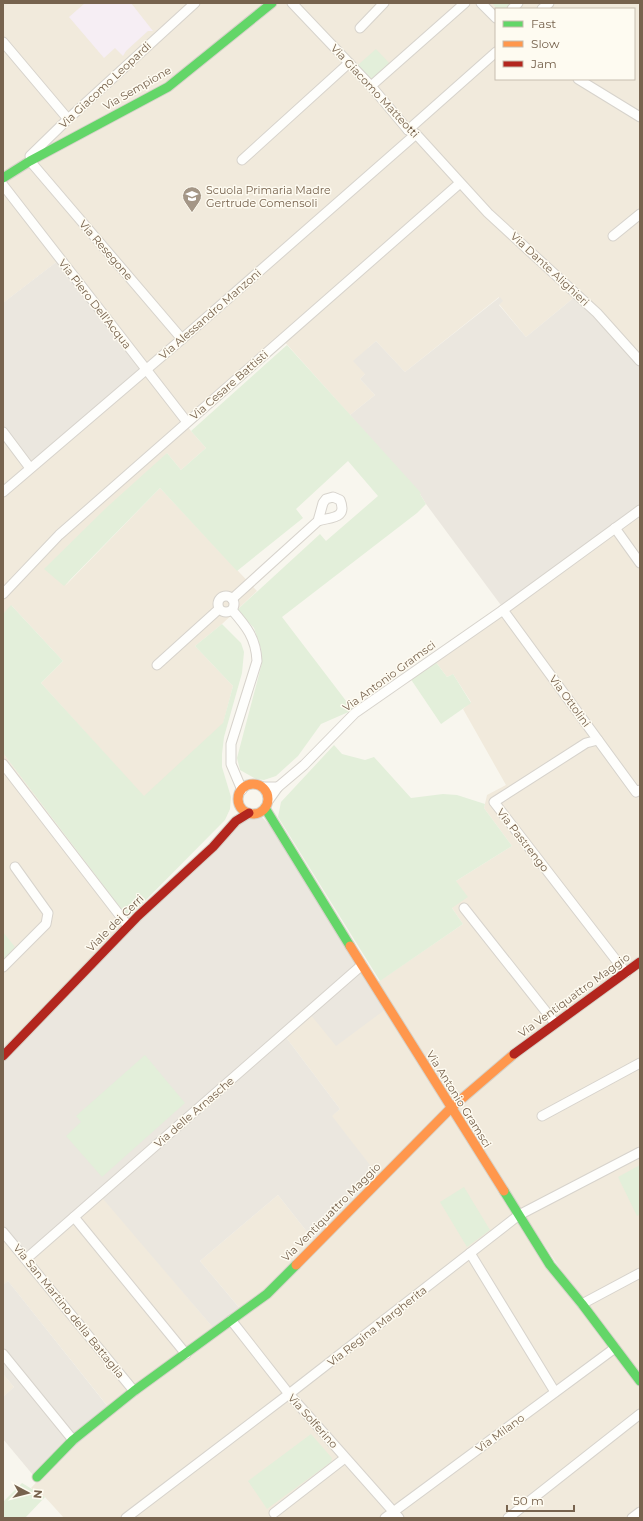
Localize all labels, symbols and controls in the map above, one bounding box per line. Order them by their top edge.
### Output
legend [495,8,635,80]
text: Fast [531,16,556,31]
text: Slow [531,36,560,51]
street label: Via Giacomo Leopardi [56,39,154,131]
street label: Via Giacomo Matteotti [328,41,422,141]
text: Jam [530,56,557,71]
street label: Via Sempione [100,63,174,113]
place label: Scuola Primaria Madre Gertrude Comensoli [206,183,331,210]
school or university icon: Scuola Primaria Madre Gertrude Comensoli [181,185,203,213]
street label: Via Resegone [76,217,136,283]
street label: Via Dante Alighieri [508,229,592,309]
street label: Via Piero Dell'Acqua [56,256,134,352]
street label: Via Alessandro Manzoni [156,266,264,362]
street label: Via Cesare Battisti [187,347,271,423]
street label: Via Antonio Gramsci [340,638,438,714]
street label: Via Ottolini [546,672,594,730]
street label: Via Pastrengo [494,805,552,875]
street label: Viale dei Cerri [83,891,147,955]
street label: Via Ventiquattro Maggio [515,950,633,1040]
street label: Via Antonio Gramsci [424,1048,495,1150]
street label: Via delle Arnasche [151,1073,237,1150]
street label: Via Ventiquattro Maggio [279,1159,384,1264]
street label: Via San Martino della Battaglia [10,1241,128,1381]
street label: Via Regina Margherita [324,1283,430,1369]
street label: Via Solferino [285,1391,341,1451]
street label: Via Milano [473,1411,527,1455]
north arrow [8,1473,48,1513]
scale bar [507,1487,574,1513]
text: N [30,1489,45,1499]
text: 50 m [513,1493,544,1508]

